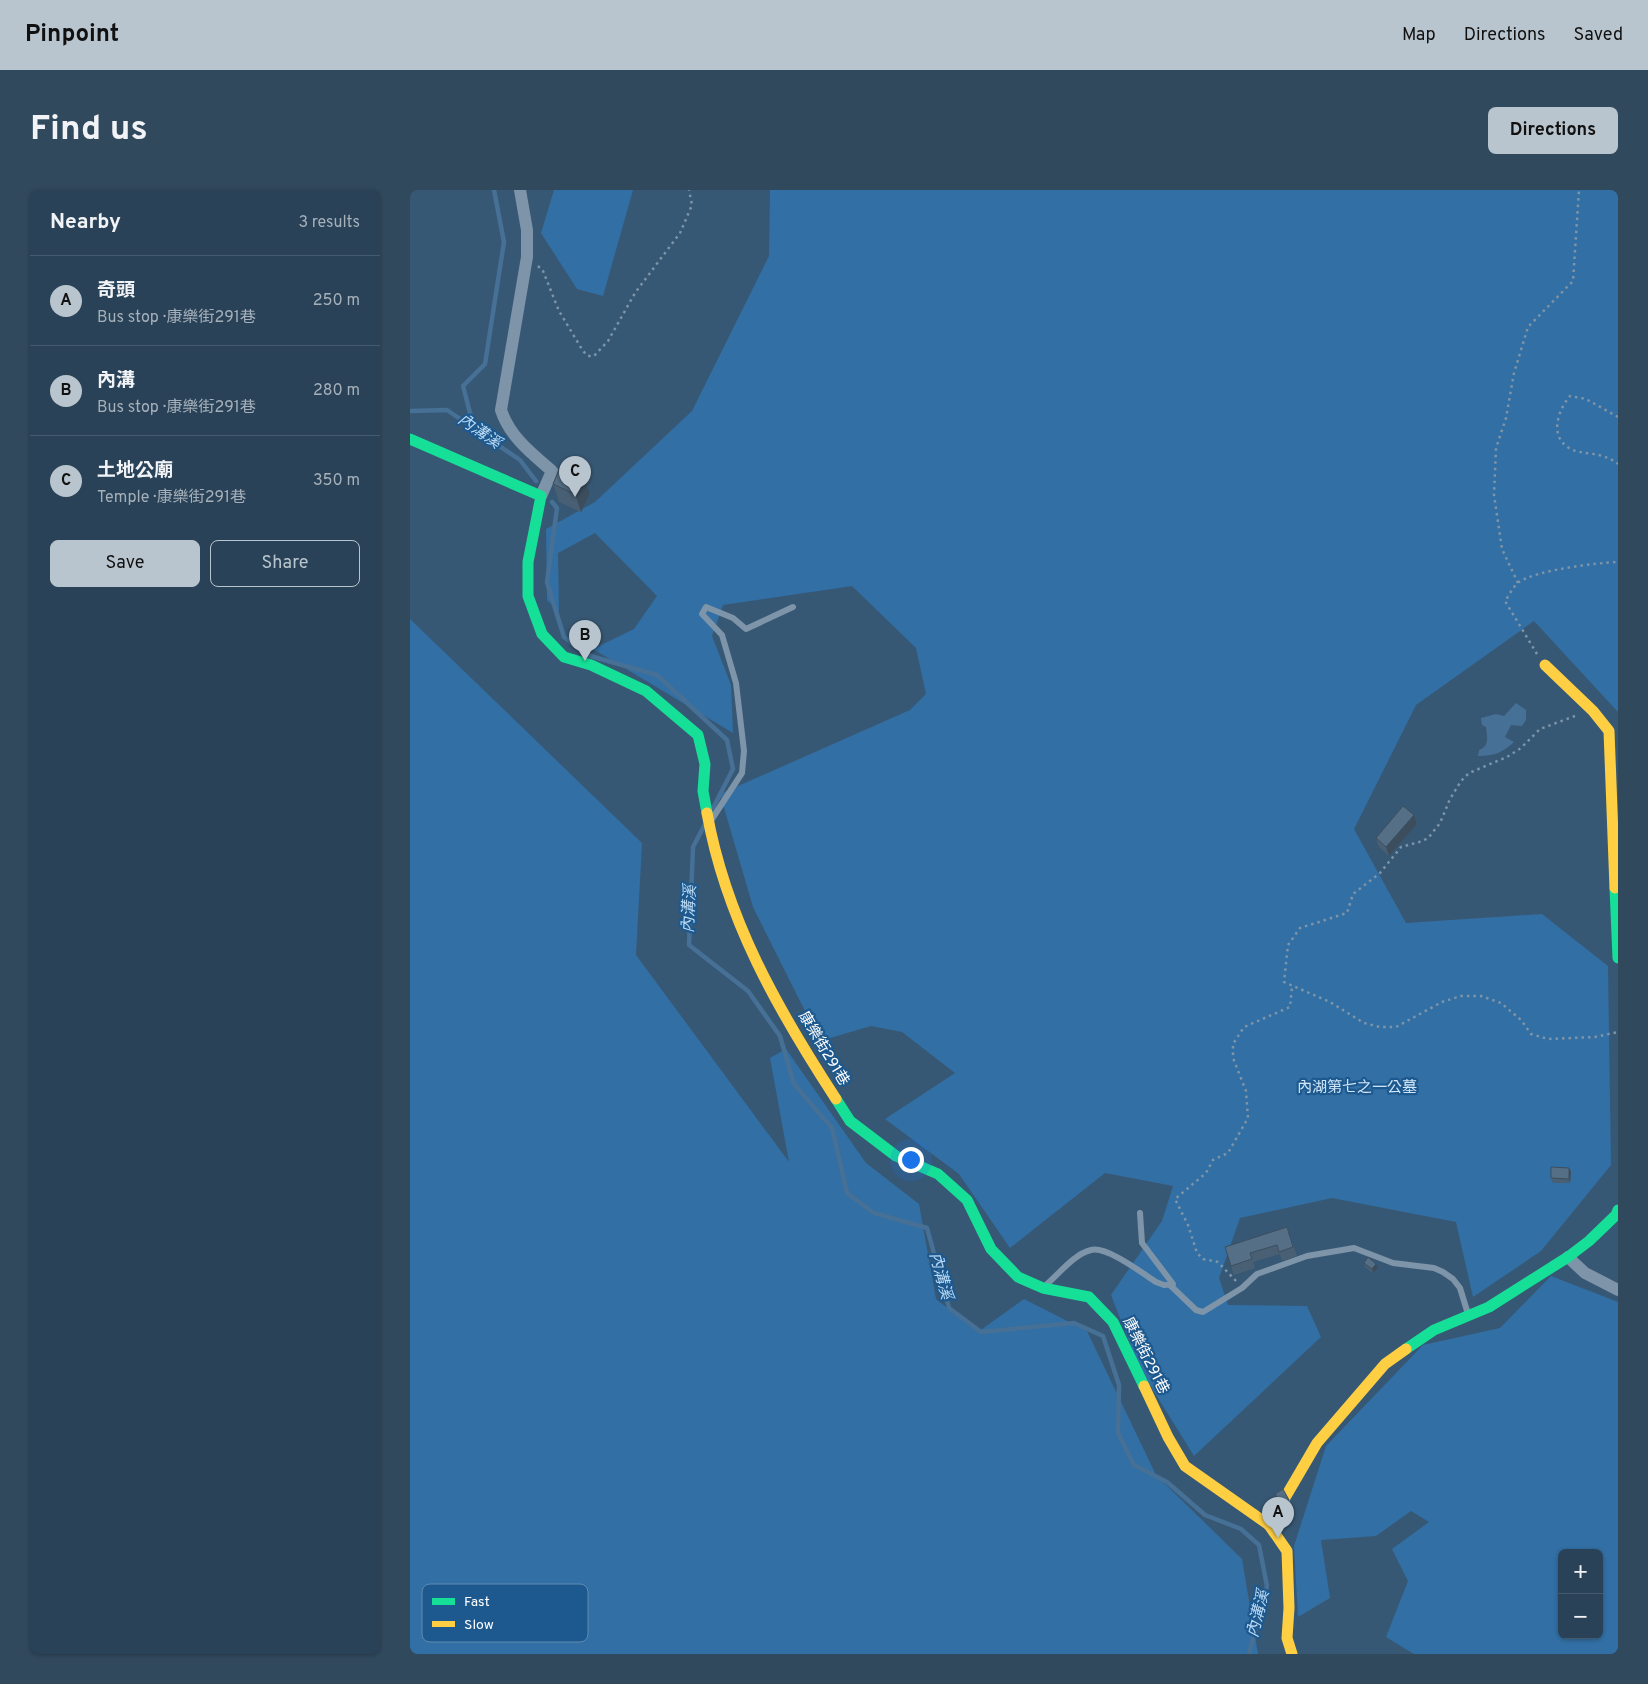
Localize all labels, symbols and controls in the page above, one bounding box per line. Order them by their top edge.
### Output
text: Pinpoint [25,20,119,50]
text: Map [1402,24,1436,47]
text: Directions [1464,24,1546,47]
text: Saved [1574,24,1623,47]
button: Directions [1488,107,1618,154]
text: Find us [30,108,148,152]
text: Nearby [50,209,121,236]
text: 3 results [298,213,360,233]
text: 奇頭 [97,279,135,303]
text: A [60,291,72,311]
text: 250 m [313,291,360,311]
text: Bus stop · 康樂街291巷 [97,308,256,328]
text: 內溝 [97,369,135,393]
text: B [60,381,72,401]
text: 280 m [313,381,360,401]
text: Bus stop · 康樂街291巷 [97,398,256,418]
water label: 內溝溪 [454,410,506,455]
pin: C [559,456,591,497]
text: 土地公廟 [97,459,173,483]
text: C [61,471,71,491]
text: 350 m [313,471,360,491]
text: Temple · 康樂街291巷 [97,488,246,508]
button: Save [50,540,200,587]
button: Share [210,540,360,587]
pin: B [569,620,601,661]
water label: 內溝溪 [679,883,701,933]
street label: 康樂街291巷 [793,1008,853,1090]
park label: 內湖第七之一公墓 [1297,1079,1417,1098]
your location [898,1147,924,1173]
water label: 內溝溪 [924,1250,956,1304]
street label: 康樂街291巷 [1118,1314,1172,1398]
pin: A [1262,1497,1294,1538]
map controls [1558,1549,1603,1639]
button: + [1558,1549,1603,1594]
legend [422,1584,588,1642]
water label: 內溝溪 [1243,1586,1275,1640]
text: Fast [464,1594,490,1611]
button: − [1558,1594,1603,1639]
text: Slow [464,1617,494,1634]

